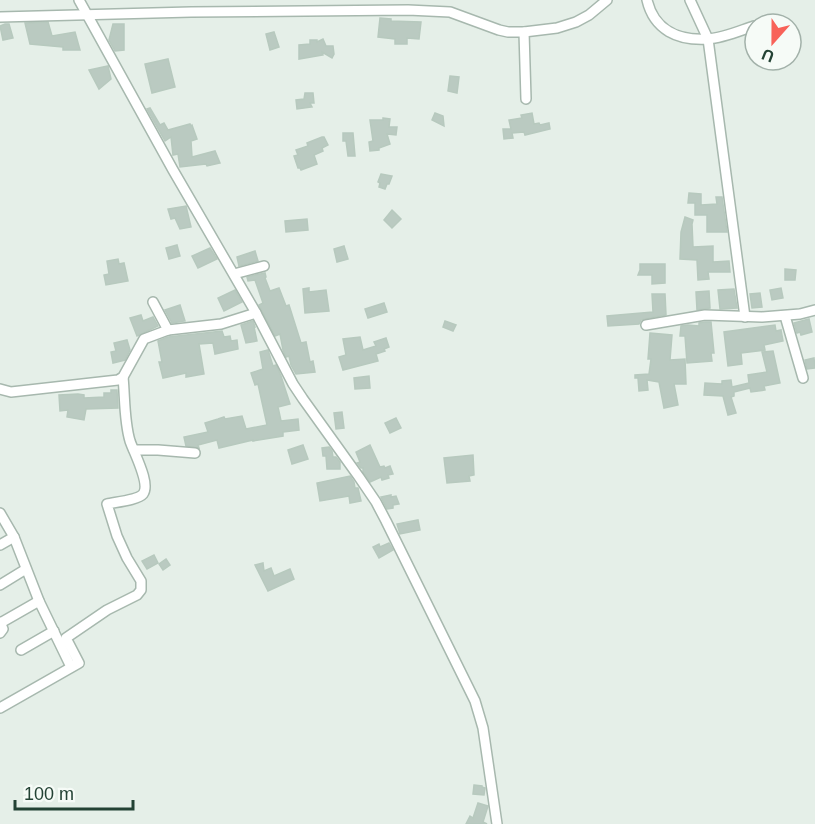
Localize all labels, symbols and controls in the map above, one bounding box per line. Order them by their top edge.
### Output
north arrow [743,12,803,72]
text: U [759,46,776,66]
scale bar [15,773,134,811]
text: 100 m [24,784,74,804]

